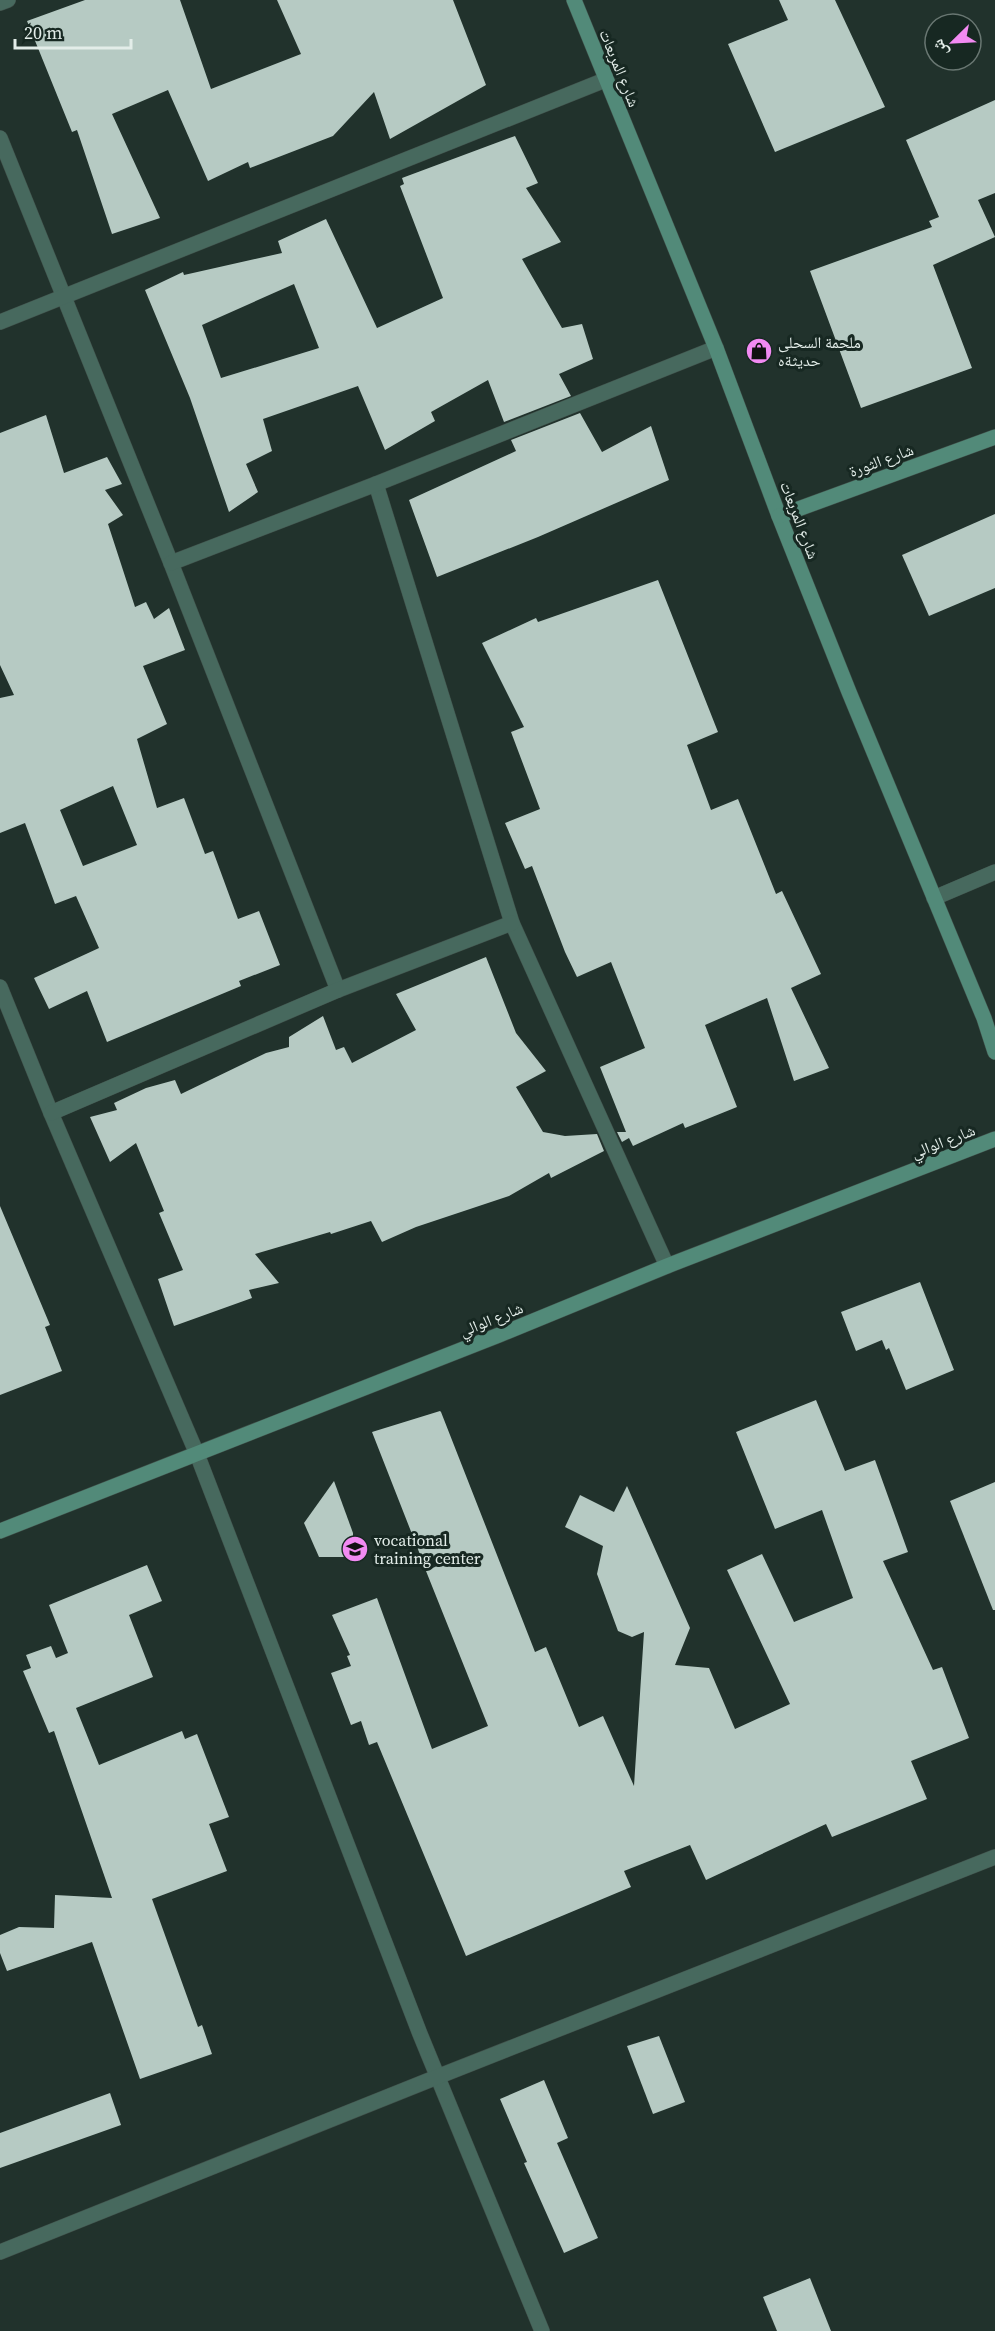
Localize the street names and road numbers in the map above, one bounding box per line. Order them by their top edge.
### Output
street label: شارع المربعات [594,26,646,110]
street label: شارع الثورة [846,438,916,482]
street label: شارع المربعات [775,478,825,562]
street label: شارع الوالي [908,1119,979,1165]
street label: شارع الوالي [456,1296,527,1344]

